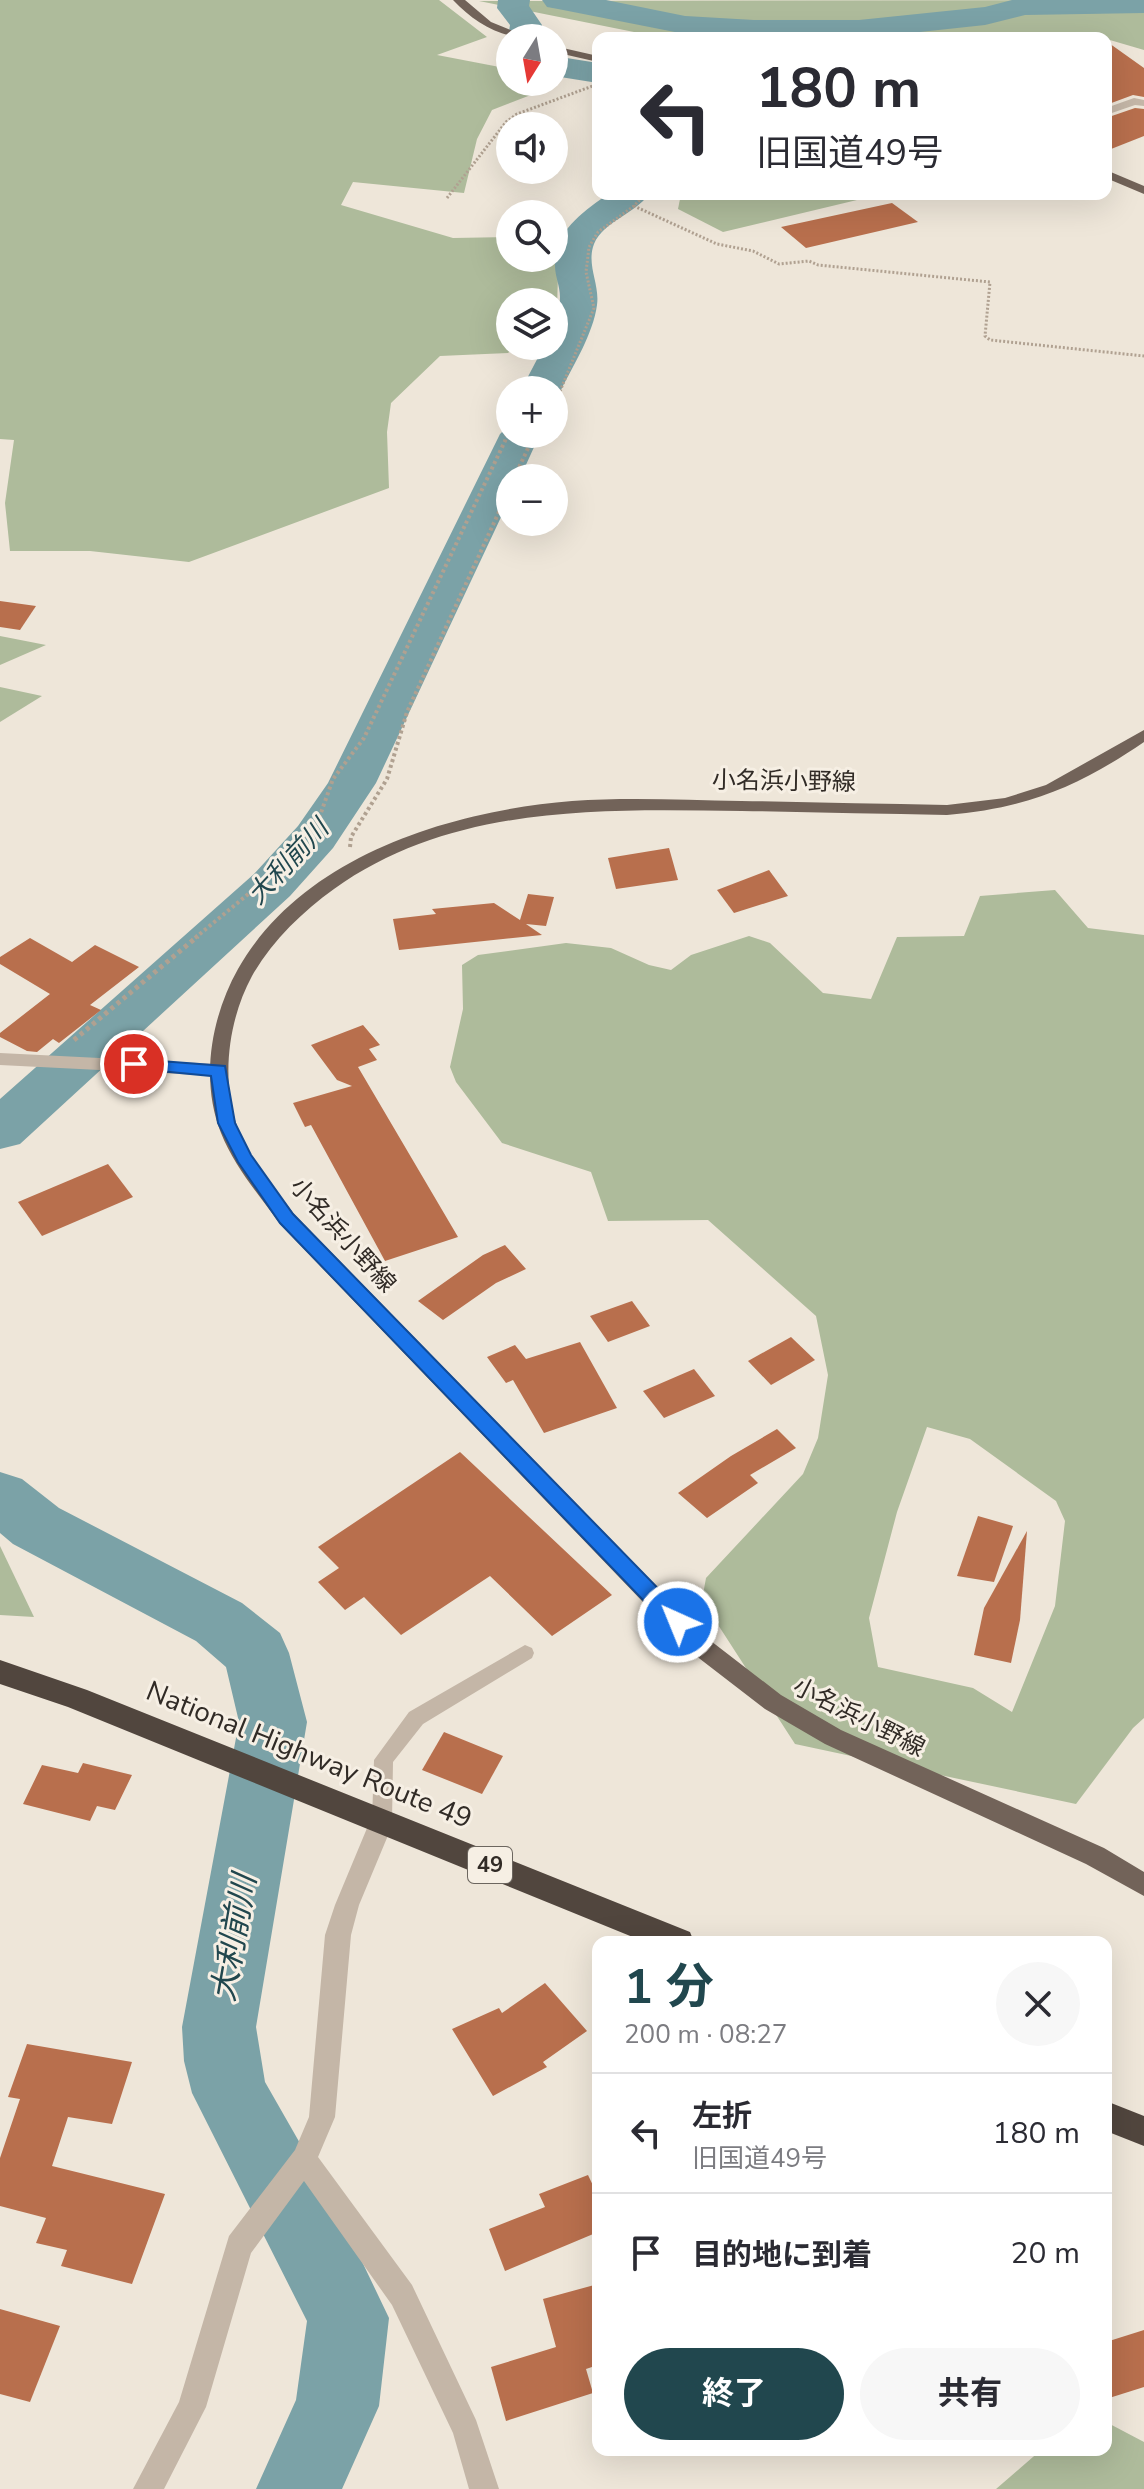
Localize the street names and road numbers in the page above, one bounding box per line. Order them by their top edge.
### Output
street label: 小名浜小野線 [712,764,856,798]
street label: 小名浜小野線 [283,1171,403,1299]
street label: 小名浜小野線 [788,1670,930,1764]
street label: National Highway Route 49 [140,1672,478,1838]
road number: 49 [468,1847,512,1883]

